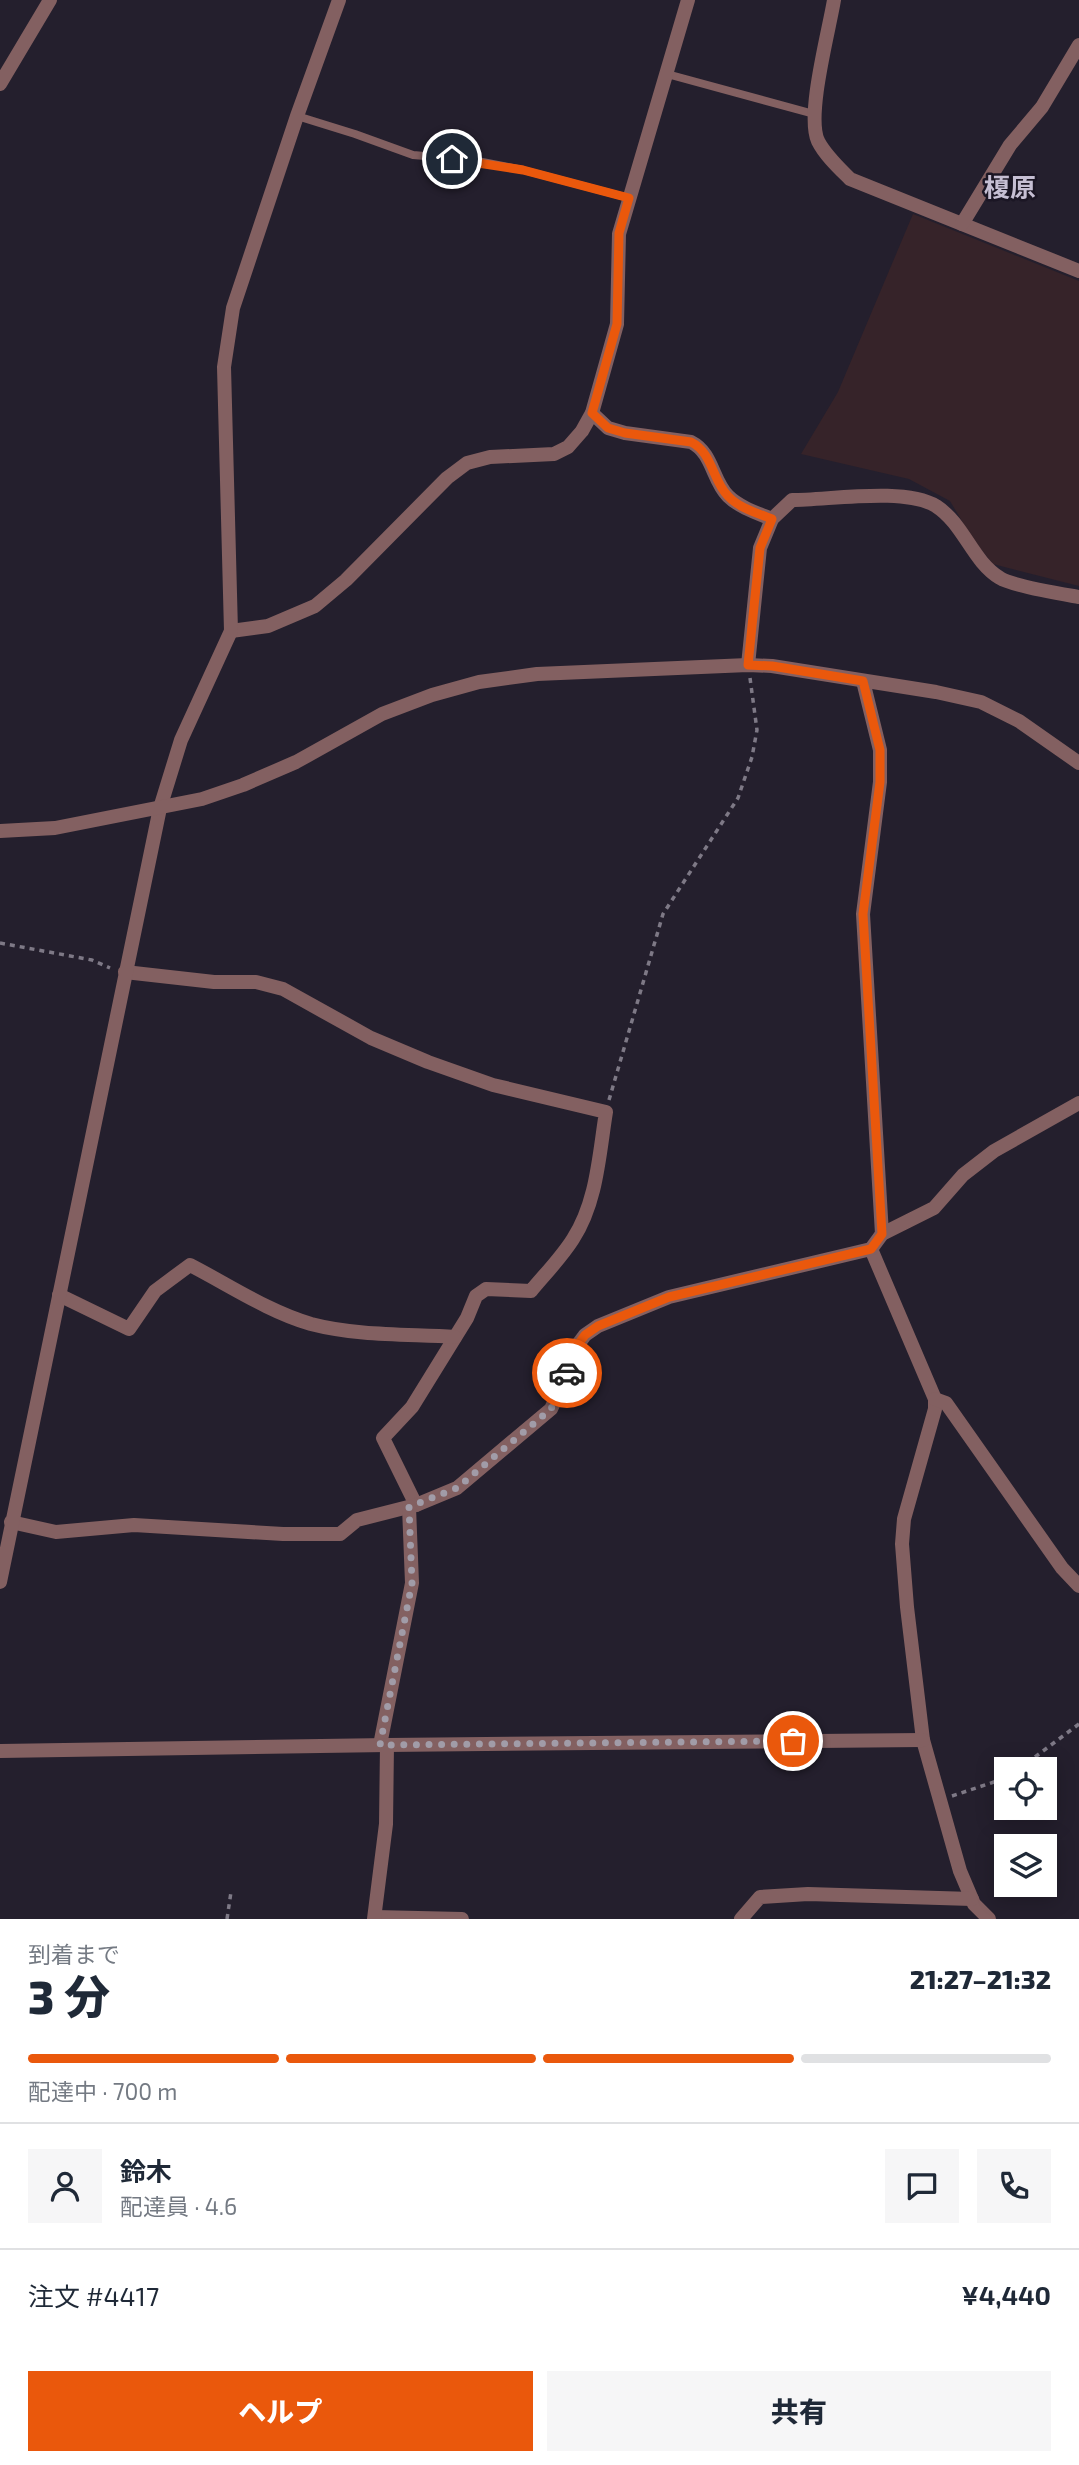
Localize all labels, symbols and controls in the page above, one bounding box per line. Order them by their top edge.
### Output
pin [422,129,482,189]
icon: home [433,140,471,178]
district label: 榎原 [984,171,1036,202]
courier [532,1338,602,1408]
icon: car [548,1354,586,1392]
pin [763,1711,823,1771]
icon: bag [774,1722,812,1760]
map controls [994,1757,1057,1897]
button: locate [994,1757,1057,1820]
button: layers [994,1834,1057,1897]
text: 到着まで [28,1940,120,1968]
text: 21:27–21:32 [910,1963,1051,1994]
text: 3 分 [28,1968,110,2023]
text: 配達中 · 700 m [28,2077,177,2105]
button: person [28,2149,102,2223]
button: chat [885,2149,959,2223]
button: phone [977,2149,1051,2223]
text: 鈴木 [120,2155,172,2186]
text: 配達員 · 4.6 [120,2192,237,2220]
text: ¥4,440 [961,2279,1051,2310]
text: 注文 #4417 [28,2280,159,2311]
button: ヘルプ [28,2371,533,2451]
button: 共有 [547,2371,1051,2451]

